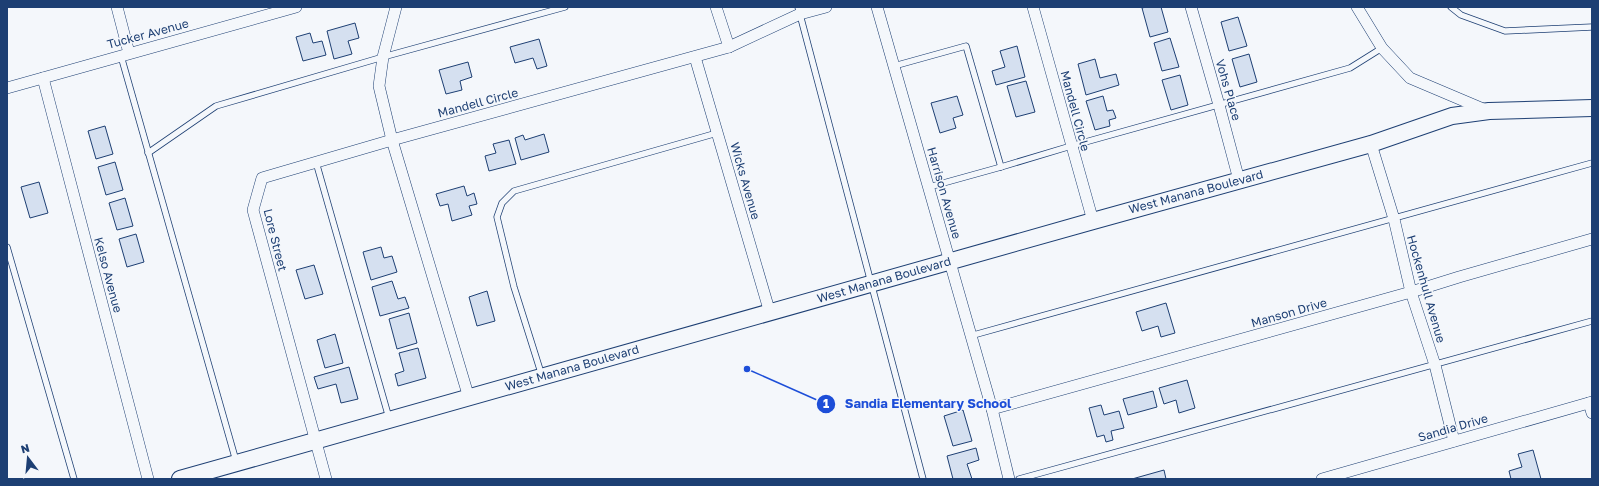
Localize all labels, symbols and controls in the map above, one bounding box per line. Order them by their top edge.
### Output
street label: Tucker Avenue [106,15,190,52]
street label: Vohs Place [1213,57,1244,122]
street label: Mandell Circle [1058,69,1093,153]
street label: Mandell Circle [436,85,520,120]
street label: Wicks Avenue [727,140,764,221]
street label: Harrison Avenue [924,145,965,241]
street label: West Manana Boulevard [1127,166,1265,217]
street label: Lore Street [260,207,291,273]
street label: Hockenhull Avenue [1404,233,1449,345]
street label: Kelso Avenue [91,235,126,314]
street label: West Manana Boulevard [815,253,953,306]
street label: Manson Drive [1249,295,1329,331]
street label: West Manana Boulevard [503,341,641,394]
callout: Sandia Elementary School [816,391,1019,416]
text: Sandia Elementary School [845,395,1012,411]
text: 1 [823,396,829,411]
street label: Sandia Drive [1416,410,1490,445]
north arrow [8,438,48,478]
text: N [19,441,31,455]

